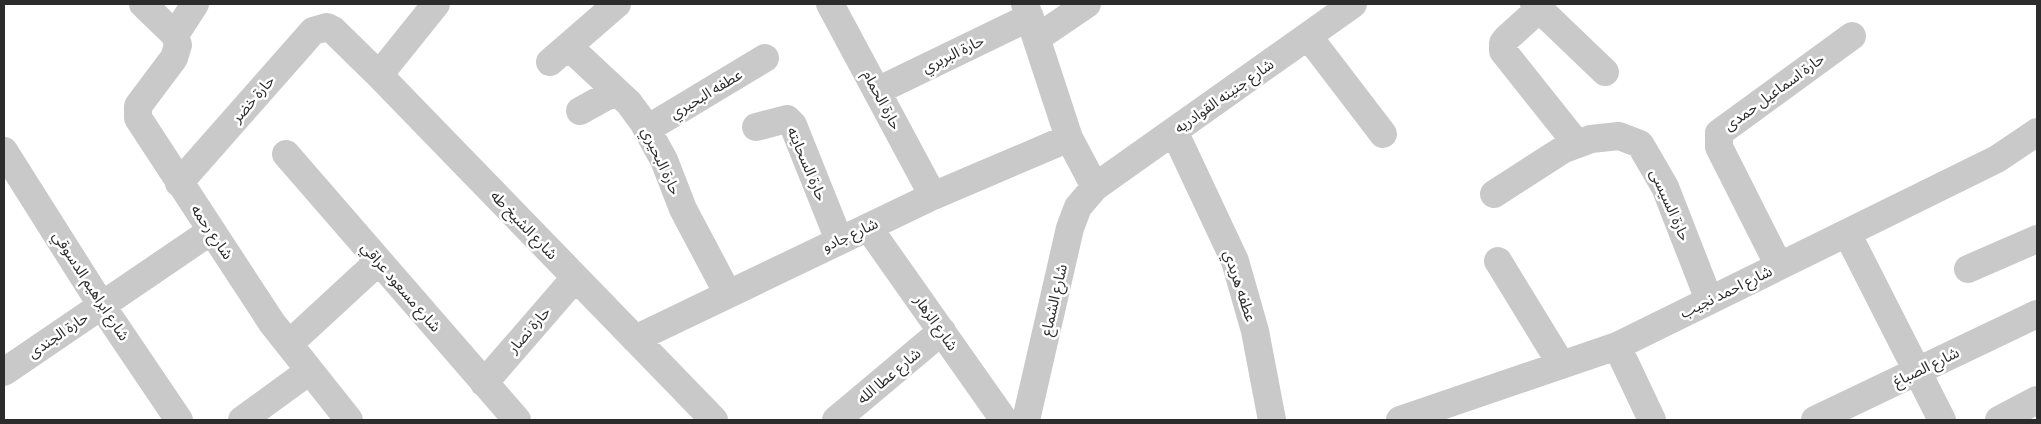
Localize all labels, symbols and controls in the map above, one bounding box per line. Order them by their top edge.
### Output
street label: حارة البربري [919,30,988,79]
street label: حارة اسماعيل حمدى [1720,49,1828,135]
street label: شارع جنينه القوادريه [1170,54,1279,139]
street label: عطفه البحيري [666,64,747,125]
street label: حارة الحمام [857,67,906,134]
street label: حارة خضر [226,71,278,127]
street label: حارة البحيري [635,124,685,199]
street label: حارة السحايته [783,124,832,204]
street label: حارة السيسى [1646,166,1695,244]
street label: شارع الشيخ طه [485,186,562,265]
street label: شارع رحمه [185,201,238,265]
street label: شارع جادو [819,213,882,258]
street label: شارع ابراهيم الدسوقي [46,227,134,346]
street label: شارع مسعود عراقي [355,238,446,338]
street label: عطفه هريدي [1218,248,1261,325]
street label: شارع احمد نجيب [1677,261,1777,325]
street label: شارع الشماع [1036,262,1074,338]
street label: شارع الزهار [907,290,963,356]
street label: حارة نصار [503,302,554,358]
street label: حارة الجندى [24,307,92,362]
street label: شارع الصباغ [1890,342,1963,393]
street label: شارع عطا الله [853,343,927,410]

